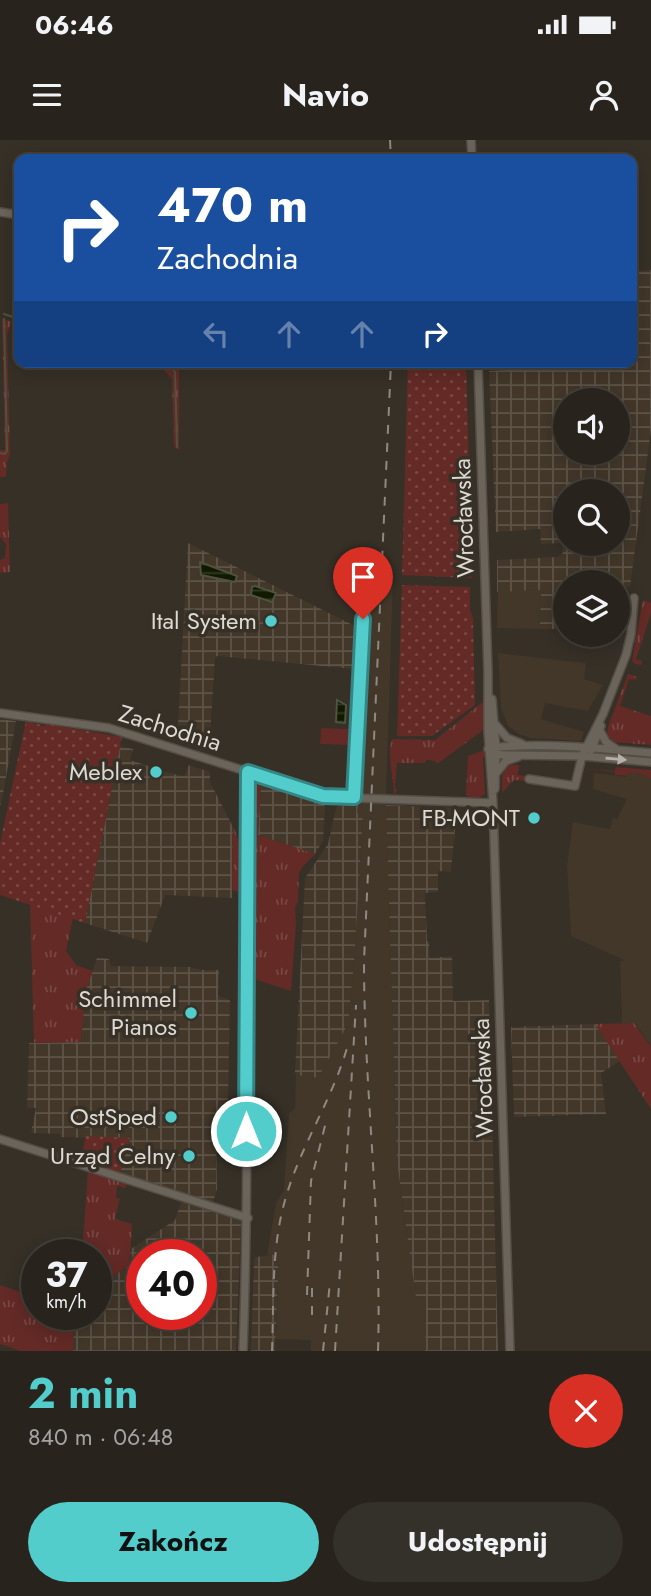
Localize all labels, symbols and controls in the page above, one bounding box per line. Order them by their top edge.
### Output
text: 06:46 [35,6,114,44]
text: Navio [282,72,369,118]
icon: menu [28,76,66,114]
icon: person [585,76,623,114]
text: 470 m [157,170,308,240]
icon: right [42,182,133,273]
text: Zachodnia [157,235,298,281]
icon: left [197,315,235,353]
icon: ahead [270,315,308,353]
icon: ahead [343,315,381,353]
icon: right [416,315,454,353]
map controls [553,388,630,647]
button: sound [553,388,630,465]
street label: Wrocławska [444,458,483,578]
button: search [553,479,630,556]
pin [333,547,393,619]
icon: arrive [344,558,382,596]
button: layers [553,570,630,647]
place label: Ital System [151,603,257,638]
marker: Ital System [263,613,279,629]
street label: Zachodnia [114,695,226,760]
place label: Meblex [69,754,143,789]
one-way arrow [606,754,628,765]
marker: Meblex [148,764,164,780]
place label: FB-MONT [421,800,520,835]
marker: FB-MONT [526,810,542,826]
place label: Schimmel Pianos [78,981,177,1044]
marker: Schimmel Pianos [183,1005,199,1021]
street label: Wrocławska [463,1018,502,1138]
position arrow [209,1094,283,1168]
place label: OstSped [70,1099,157,1134]
marker: OstSped [163,1109,179,1125]
place label: Urząd Celny [50,1138,175,1173]
marker: Urząd Celny [181,1148,197,1164]
speed limit sign: 40 [126,1239,217,1330]
text: 37 [45,1250,88,1300]
text: km/h [46,1289,87,1315]
text: 2 min [28,1363,138,1424]
button: close [549,1374,623,1448]
text: 840 m · 06:48 [28,1420,173,1454]
button: Zakończ [28,1502,319,1582]
button: Udostępnij [333,1502,623,1582]

